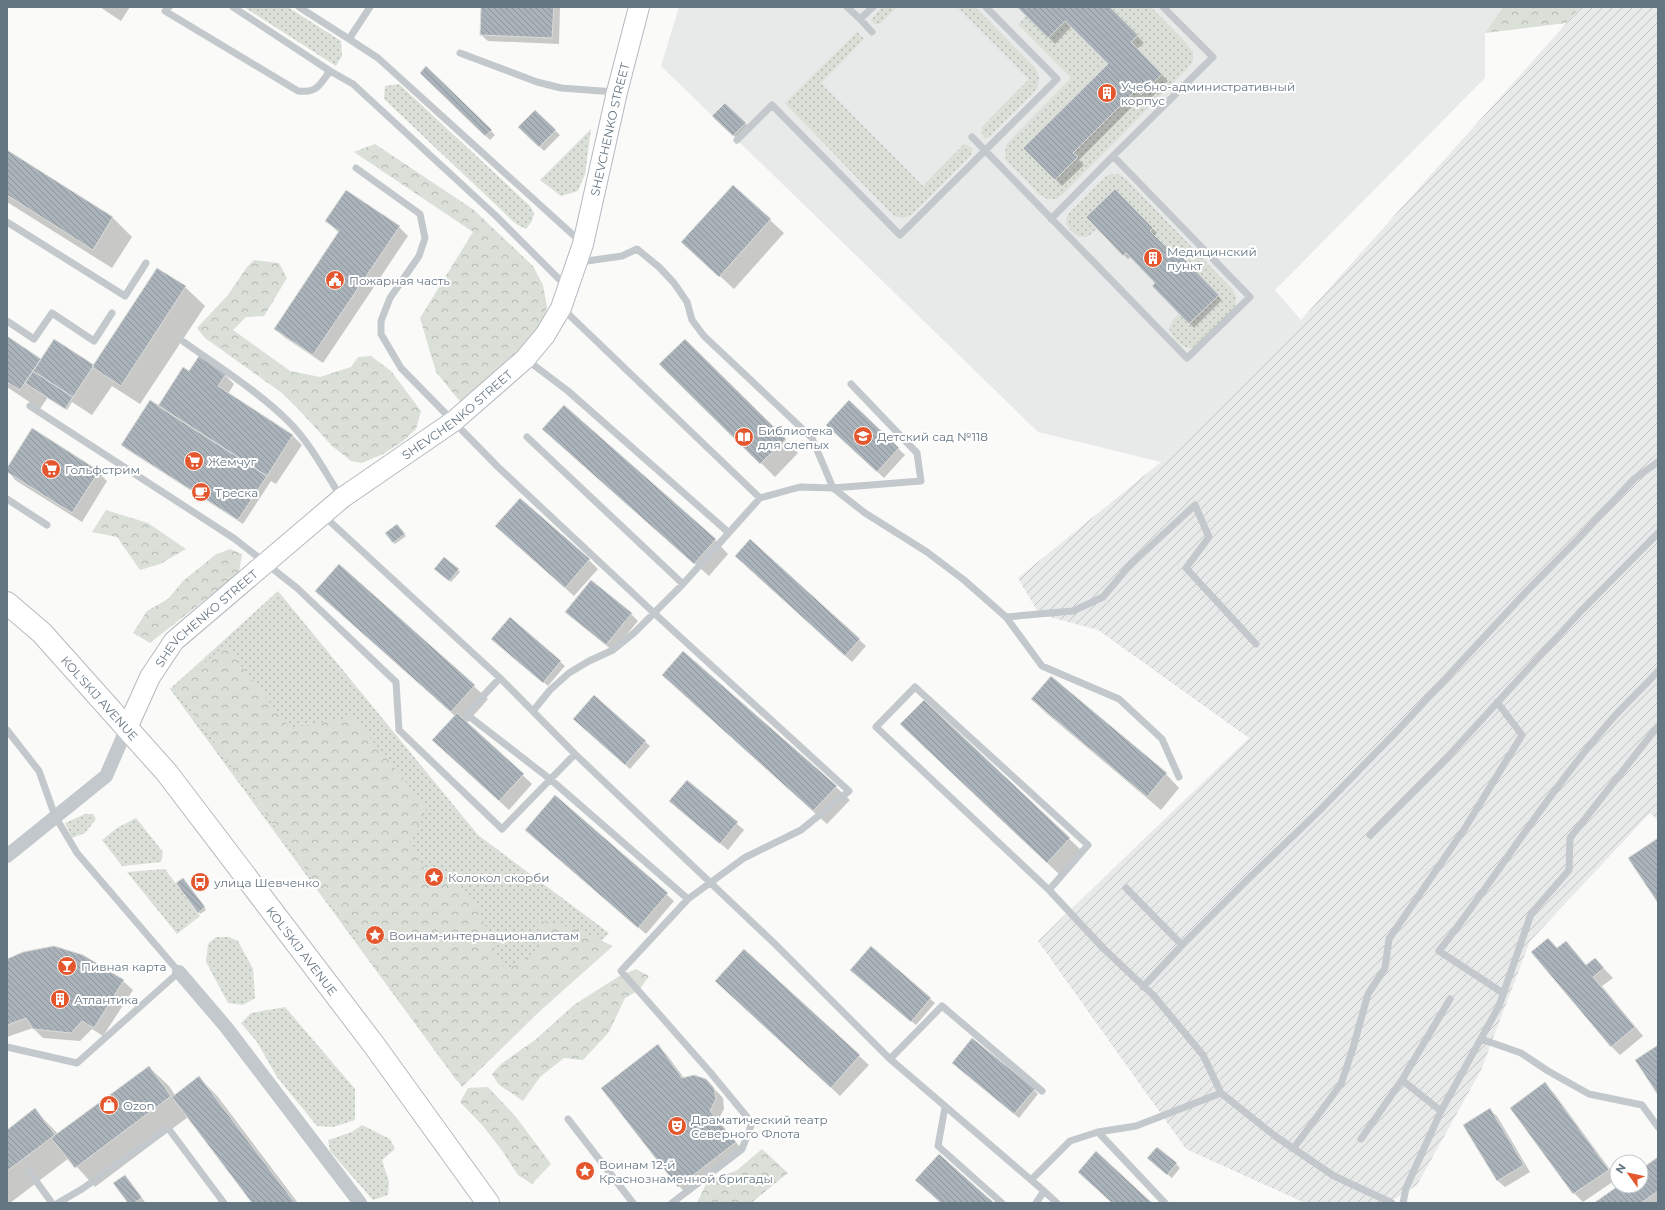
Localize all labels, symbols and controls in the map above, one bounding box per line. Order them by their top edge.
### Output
street label: SHEVCHENKO STREET [586,61,632,197]
place label: Учебно-административный корпус [1121,79,1295,108]
building icon: Учебно-административный корпус [1096,82,1118,104]
place label: Медицинский пункт [1167,244,1257,273]
building icon: Медицинский пункт [1142,247,1164,269]
public building icon: Пожарная часть [324,269,346,291]
place label: Пожарная часть [349,273,450,288]
street label: SHEVCHENKO STREET [399,366,515,462]
place label: Библиотека для слепых [758,423,833,452]
school or university icon: Детский сад №118 [852,425,874,447]
library icon: Библиотека для слепых [733,426,755,448]
place label: Детский сад №118 [877,429,988,444]
supermarket icon: Жемчуг [183,450,205,472]
place label: Жемчуг [208,454,257,469]
supermarket icon: Гольфстрим [40,458,62,480]
place label: Гольфстрим [65,462,140,477]
cafe icon: Треска [190,481,212,503]
place label: Треска [215,485,258,500]
street label: SHEVCHENKO STREET [151,566,260,670]
street label: KOL'SKIJ AVENUE [58,653,141,743]
place icon: Колокол скорби [423,866,445,888]
place label: Колокол скорби [448,870,550,885]
bus stop icon: улица Шевченко [189,871,211,893]
place label: улица Шевченко [213,875,320,890]
street label: KOL'SKIJ AVENUE [263,903,341,998]
place icon: Воинам-интернационалистам [364,924,386,946]
place label: Воинам-интернационалистам [389,928,579,943]
bar icon: Пивная карта [56,955,78,977]
place label: Пивная карта [81,959,166,974]
building icon: Атлантика [49,988,71,1010]
place label: Атлантика [74,992,138,1007]
shop icon: Ozon [98,1094,120,1116]
place label: Ozon [123,1098,155,1113]
place label: Драматический театр Северного Флота [691,1112,828,1141]
theatre icon: Драматический театр Северного Флота [666,1115,688,1137]
north arrow [1609,1154,1649,1194]
place label: Воинам 12-й Краснознаменной бригады [599,1157,773,1186]
place icon: Воинам 12-й Краснознаменной бригады [574,1160,596,1182]
text: N [1612,1161,1629,1176]

